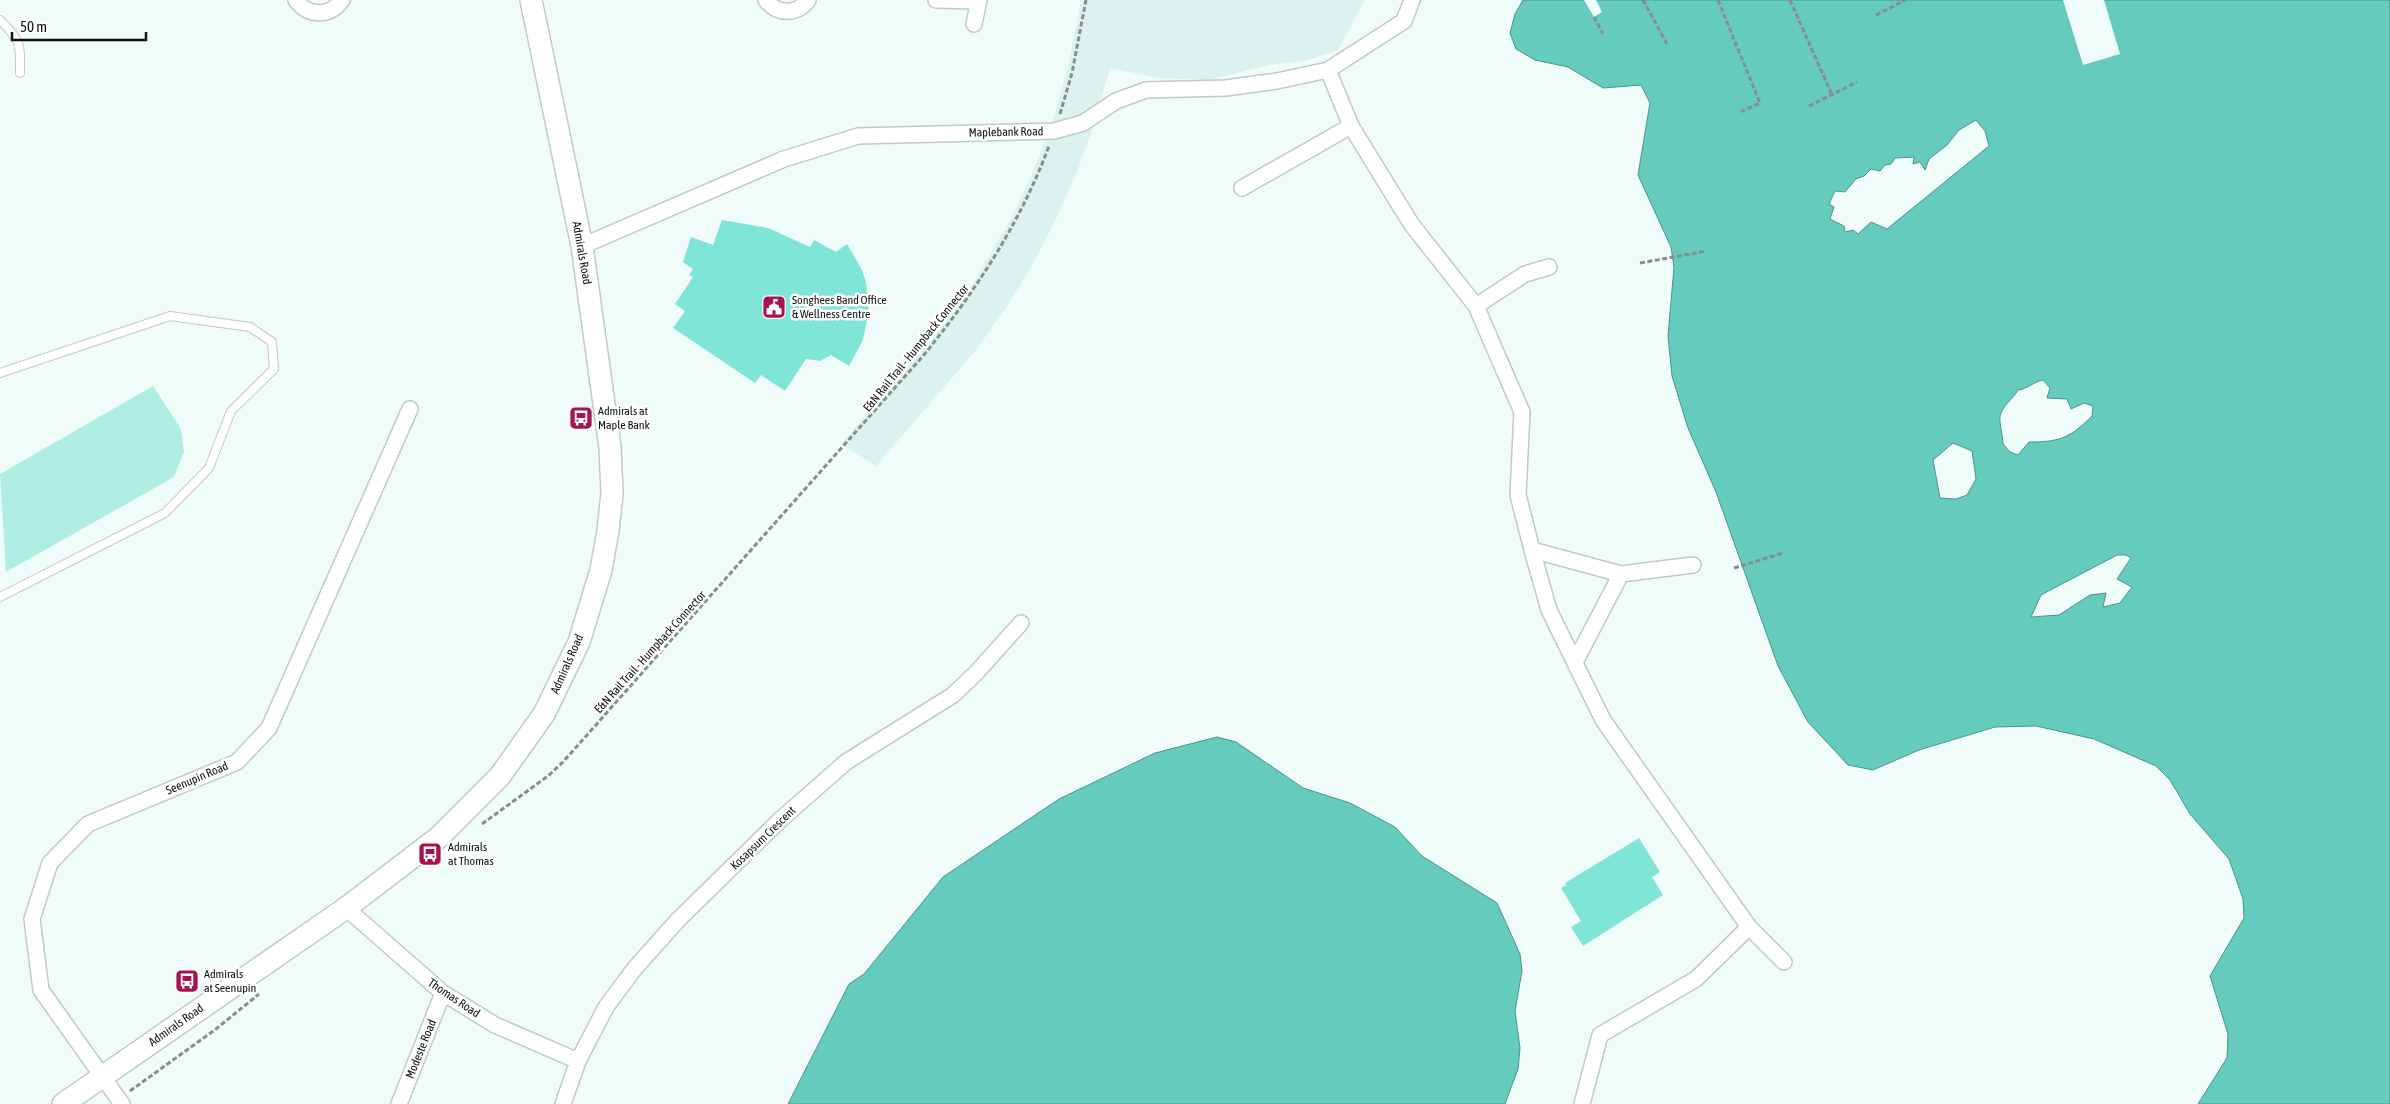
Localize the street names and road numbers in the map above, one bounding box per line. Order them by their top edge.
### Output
street label: Maplebank Road [969,124,1043,140]
street label: Admirals Road [570,220,594,286]
street label: E&N Rail Trail - Humpback Connector [860,281,972,414]
street label: E&N Rail Trail - Humpback Connector [591,588,709,716]
street label: Admirals Road [548,632,586,696]
street label: Seenupin Road [164,759,230,797]
street label: Kosapsum Crescent [728,803,799,873]
street label: Thomas Road [425,976,483,1020]
street label: Admirals Road [146,1001,206,1049]
street label: Modeste Road [403,1017,439,1081]

